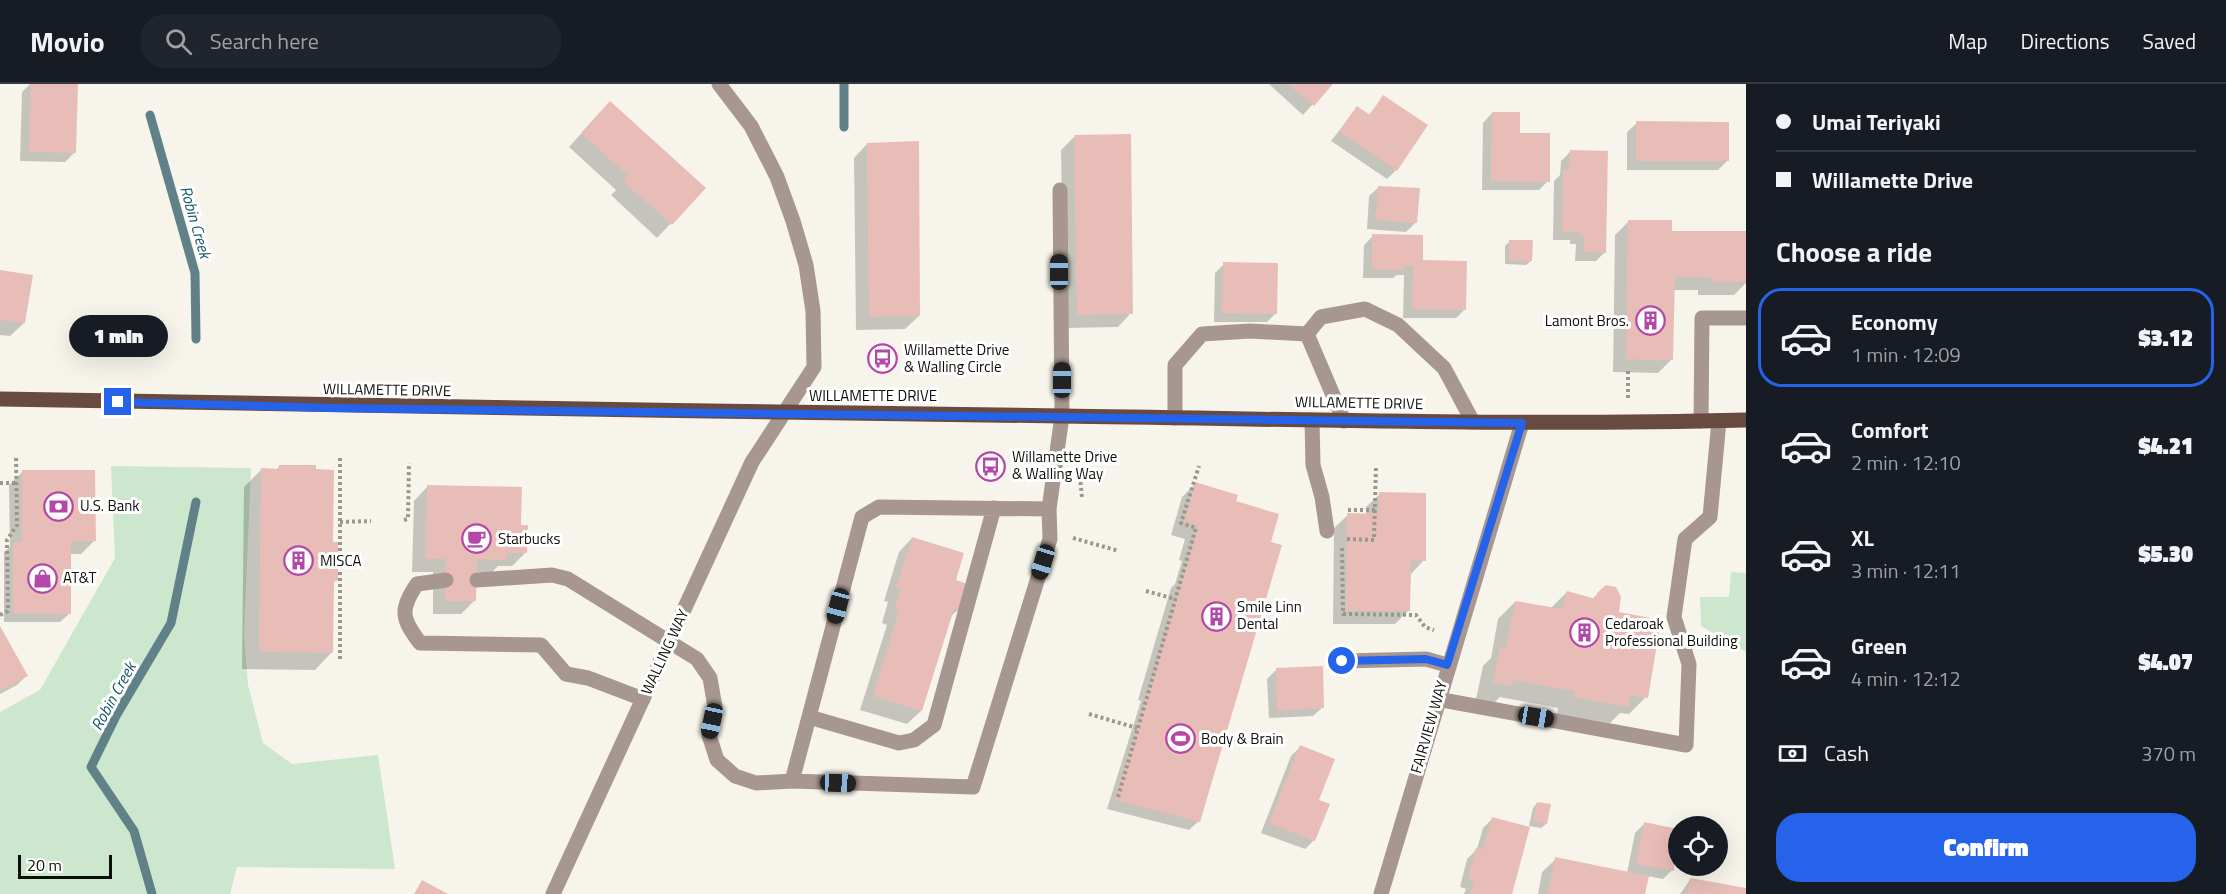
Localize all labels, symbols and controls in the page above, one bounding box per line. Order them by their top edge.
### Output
search box [141,14,561,68]
text: Movio [30,20,105,63]
text: Search here [210,24,319,58]
icon: search [162,25,195,58]
text: Map [1948,25,1988,57]
text: Directions [2021,25,2110,57]
text: Saved [2143,25,2196,57]
text: Umai Teriyaki [1812,105,1941,139]
text: Willamette Drive [1812,163,1973,197]
water label: Robin Creek [174,183,218,263]
text: Choose a ride [1776,231,1932,272]
car [1050,254,1068,290]
building icon: Lamont Bros. [1634,305,1666,337]
text: Economy [1851,305,1938,339]
place label: Lamont Bros. [1545,309,1629,332]
icon: car [1779,311,1833,365]
callout: 1 min [68,315,168,357]
text: 1 min [94,320,143,351]
text: $3.12 [2138,321,2193,355]
place label: Willamette Drive & Walling Circle [904,338,1009,378]
text: 1 min · 12:09 [1851,339,1961,370]
bus stop icon: Willamette Drive & Walling Circle [867,343,899,375]
car [1053,362,1071,398]
street label: WILLAMETTE DRIVE [323,377,451,402]
street label: WILLAMETTE DRIVE [809,384,937,407]
route end [104,388,131,415]
street label: WILLAMETTE DRIVE [1295,390,1423,415]
text: Comfort [1851,413,1929,447]
icon: car [1779,419,1833,473]
text: $4.21 [2138,429,2193,463]
place label: Willamette Drive & Walling Way [1012,445,1117,485]
text: 2 min · 12:10 [1851,447,1961,478]
bus stop icon: Willamette Drive & Walling Way [975,450,1007,482]
bank icon: U.S. Bank [43,490,75,522]
place label: U.S. Bank [80,494,139,517]
text: XL [1851,521,1874,555]
cafe icon: Starbucks [461,523,493,555]
place label: Starbucks [498,527,561,550]
icon: car [1779,527,1833,581]
text: $5.30 [2138,537,2193,571]
car [1029,542,1057,582]
building icon: MISCA [283,545,315,577]
place label: MISCA [320,549,362,572]
text: 3 min · 12:11 [1851,555,1961,586]
shop icon: AT&T [26,562,58,594]
place label: AT&T [63,566,97,589]
car [825,586,851,626]
place label: Smile Linn Dental [1237,595,1302,635]
building icon: Smile Linn Dental [1200,600,1232,632]
street label: WALLING WAY [635,605,694,698]
place label: Cedaroak Professional Building [1605,612,1738,652]
building icon: Cedaroak Professional Building [1568,617,1600,649]
text: Green [1851,629,1907,663]
icon: car [1779,635,1833,689]
text: $4.07 [2138,645,2193,679]
route start [1328,647,1355,674]
water label: Robin Creek [84,656,142,734]
text: 4 min · 12:12 [1851,663,1961,694]
street label: FAIRVIEW WAY [1404,678,1453,776]
car [699,702,725,740]
car [1517,705,1555,729]
sports icon: Body & Brain [1164,723,1196,755]
place label: Body & Brain [1201,727,1284,750]
text: Cash [1824,736,1869,770]
icon: cash [1776,737,1809,770]
text: 370 m [2141,738,2196,769]
car [820,773,856,793]
button: Confirm [1776,813,2196,882]
map controls [1668,816,1728,876]
button: locate [1668,816,1728,876]
scale bar [18,852,112,880]
text: 20 m [27,853,62,877]

